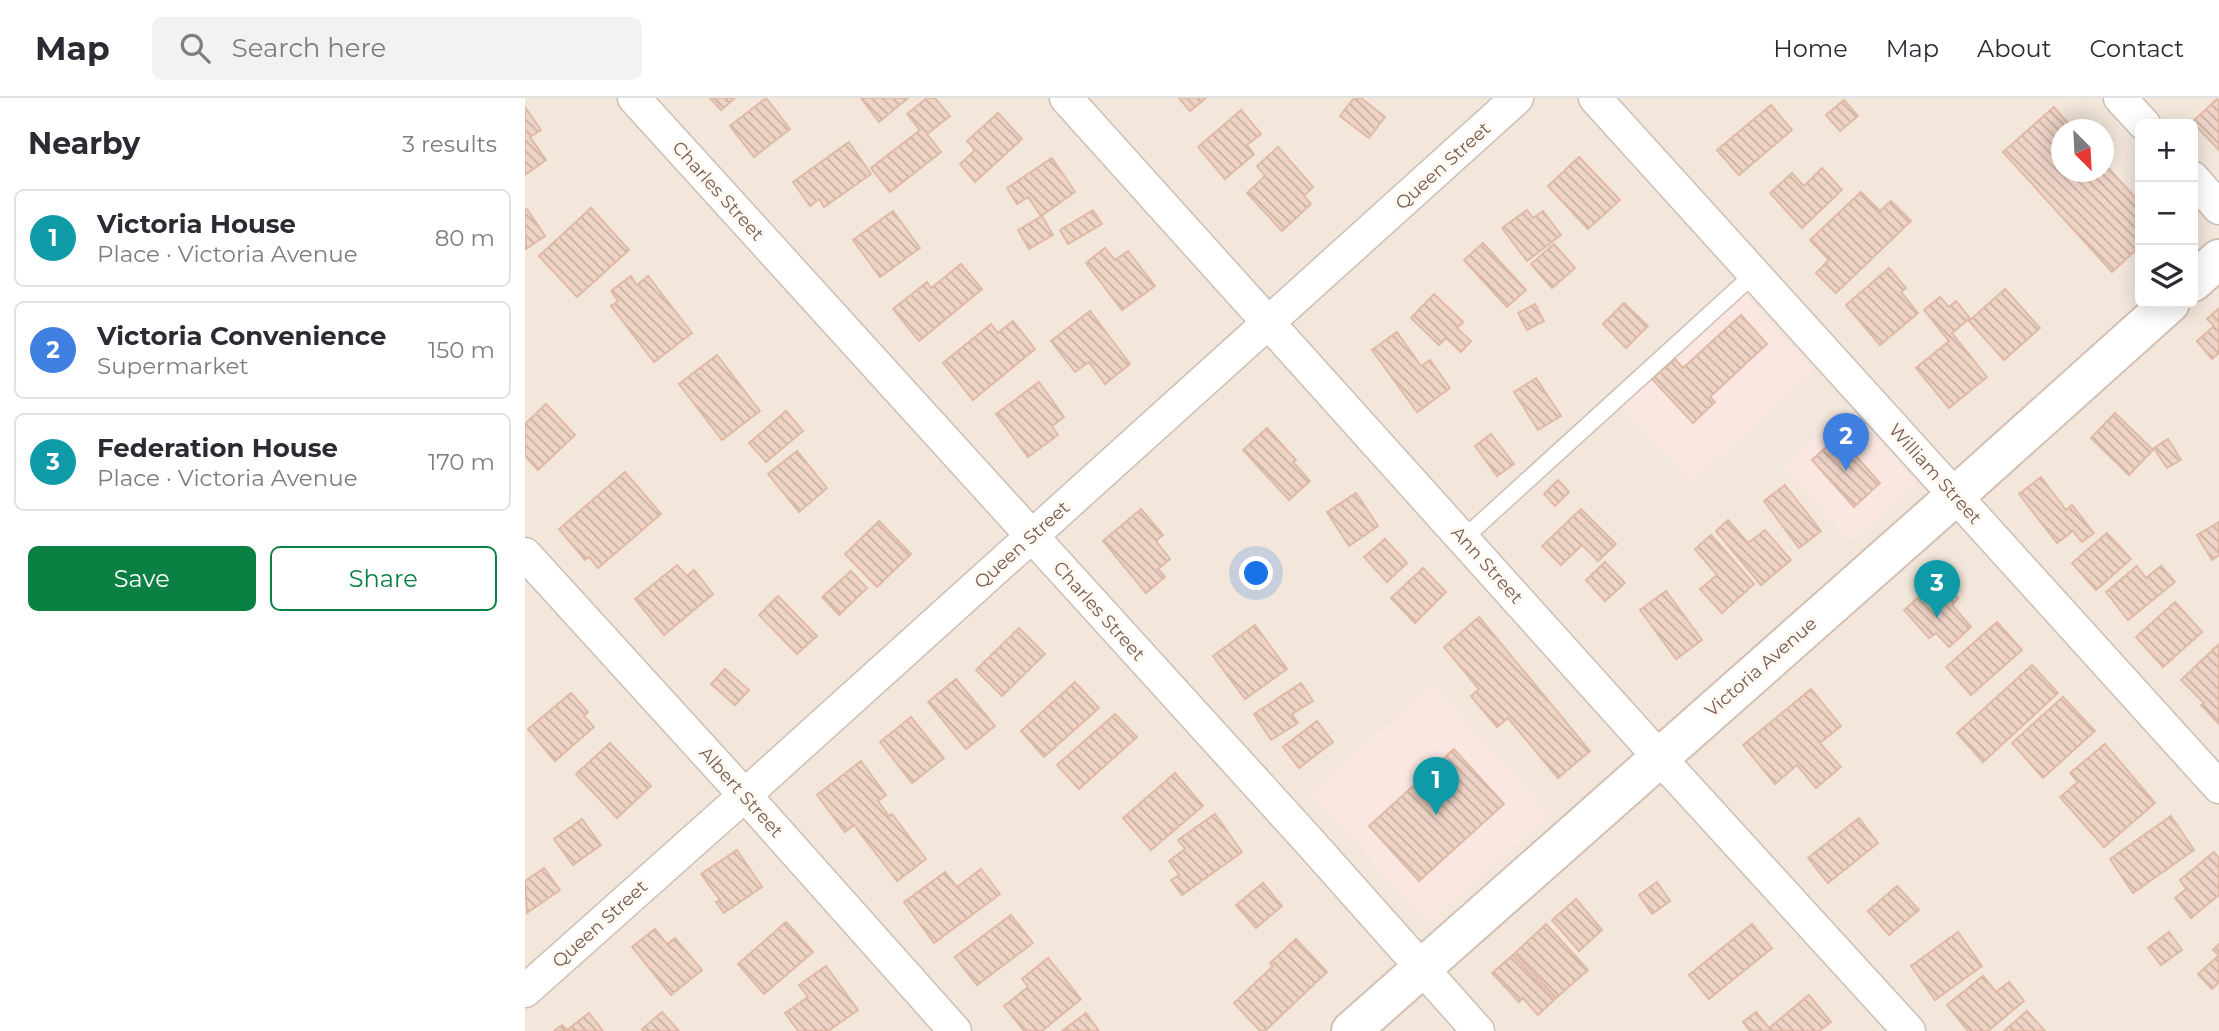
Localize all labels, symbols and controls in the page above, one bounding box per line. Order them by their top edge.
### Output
search box [152,17,642,80]
text: Map [35,28,110,68]
icon: search [176,29,214,67]
text: Search here [232,32,386,64]
text: Home [1773,34,1848,63]
text: Map [1886,34,1939,63]
text: About [1977,34,2051,63]
text: Contact [2089,34,2184,63]
street label: Queen Street [1391,118,1495,214]
north arrow [2051,119,2114,182]
map controls [2135,119,2198,308]
button: + [2135,119,2198,182]
text: Nearby [28,125,140,162]
text: 3 results [402,130,497,158]
street label: Charles Street [668,137,768,245]
button: − [2135,182,2198,245]
text: Victoria House [97,208,296,240]
text: 1 [48,224,58,252]
text: 80 m [435,224,495,252]
text: Place · Victoria Avenue [97,240,358,268]
button: layers [2135,245,2198,308]
text: Victoria Convenience [97,320,386,352]
text: 2 [46,336,60,364]
text: 150 m [428,336,495,364]
text: Supermarket [97,352,249,380]
pin: 2 [1823,413,1869,471]
street label: William Street [1884,419,1986,529]
text: Federation House [97,432,338,464]
text: 3 [46,448,60,476]
text: 170 m [428,448,495,476]
text: Place · Victoria Avenue [97,464,358,492]
street label: Queen Street [970,497,1074,593]
street label: Ann Street [1447,522,1527,608]
button: Save [28,546,256,611]
button: Share [270,546,497,611]
your location [1239,556,1273,590]
street label: Charles Street [1049,557,1149,665]
pin: 3 [1914,560,1960,618]
street label: Victoria Avenue [1701,612,1821,721]
street label: Albert Street [694,742,788,842]
pin: 1 [1413,757,1459,815]
street label: Queen Street [548,876,652,972]

